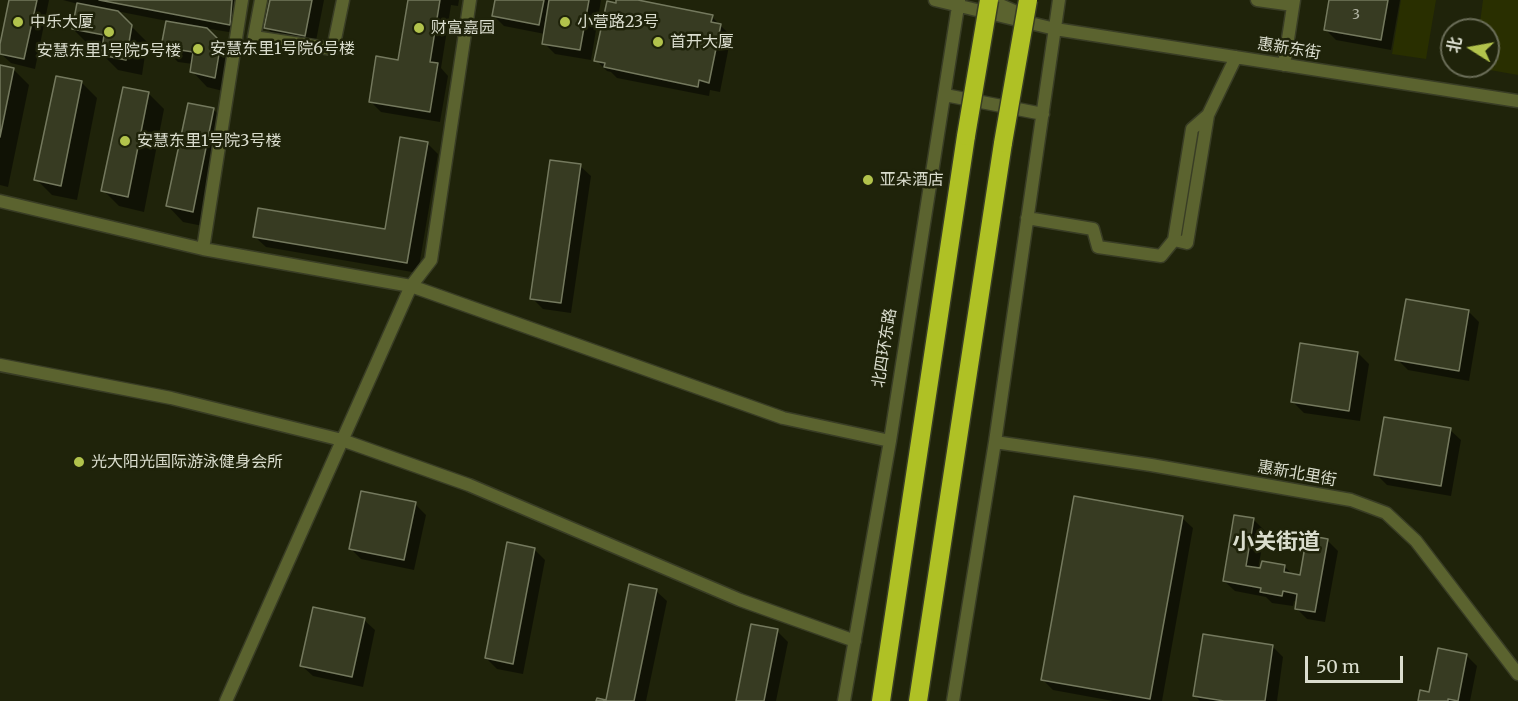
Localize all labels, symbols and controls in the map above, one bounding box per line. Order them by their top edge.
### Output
house number: 3 [1352,7,1360,23]
place label: 中乐大厦 [30,12,94,32]
place label: 小营路23号 [577,12,659,32]
marker: 中乐大厦 [11,15,25,29]
marker: 小营路23号 [558,15,572,29]
place label: 财富嘉园 [431,18,495,38]
north arrow [1440,18,1500,78]
marker: 财富嘉园 [412,21,426,35]
marker: 安慧东里1号院5号楼 [102,25,116,39]
place label: 首开大厦 [670,32,734,52]
marker: 首开大厦 [651,35,665,49]
street label: 惠新东街 [1256,35,1322,63]
text: 北 [1443,35,1466,55]
place label: 安慧东里1号院6号楼 [210,39,355,59]
place label: 安慧东里1号院5号楼 [37,41,181,61]
marker: 安慧东里1号院6号楼 [191,42,205,56]
place label: 安慧东里1号院3号楼 [137,131,281,151]
marker: 安慧东里1号院3号楼 [118,134,132,148]
place label: 亚朵酒店 [880,170,944,190]
marker: 亚朵酒店 [861,173,875,187]
street label: 北四环东路 [869,307,901,389]
place label: 光大阳光国际游泳健身会所 [91,452,283,472]
marker: 光大阳光国际游泳健身会所 [72,455,86,469]
street label: 惠新北里街 [1256,458,1338,490]
district label: 小关街道 [1232,530,1320,556]
scale bar [1308,644,1406,682]
text: 50 m [1316,655,1360,678]

